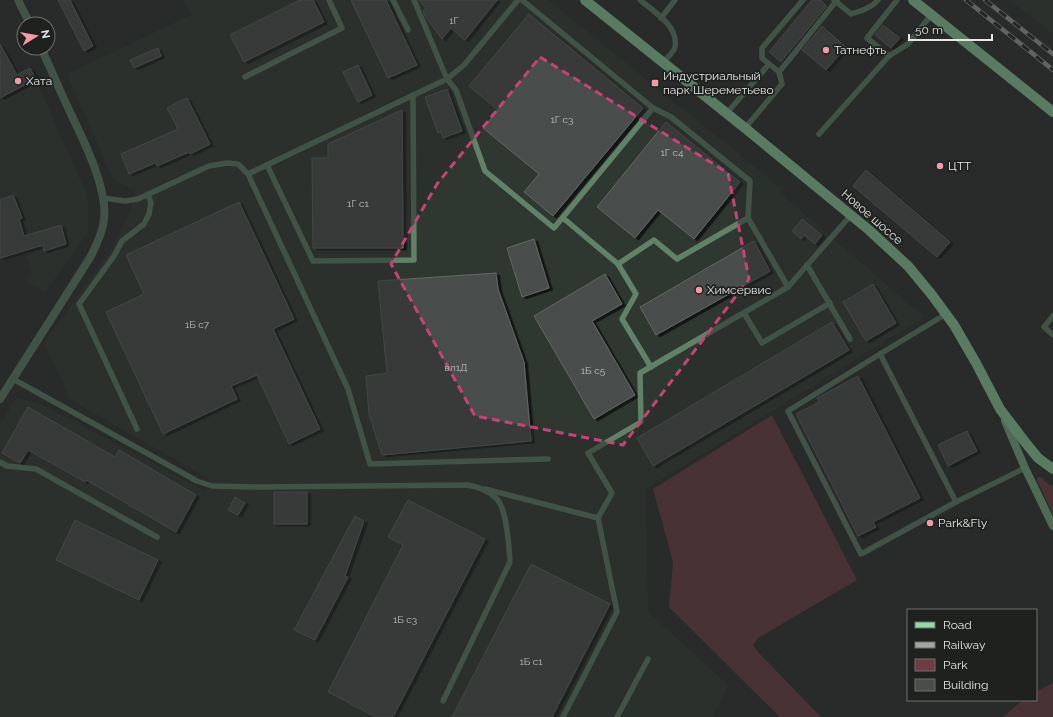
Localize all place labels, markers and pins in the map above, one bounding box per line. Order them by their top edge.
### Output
place label: Татнефть [834,43,886,57]
marker: Татнефть [821,45,831,55]
place label: Индустриальный парк Шереметьево [663,69,774,97]
place label: Хата [26,74,52,88]
marker: Хата [13,76,23,86]
marker: Индустриальный парк Шереметьево [650,78,660,88]
place label: ЦТТ [948,159,972,173]
marker: ЦТТ [935,161,945,171]
place label: Химсервис [707,283,772,297]
marker: Химсервис [694,285,704,295]
place label: Park&Fly [938,516,988,530]
marker: Park&Fly [925,518,935,528]

